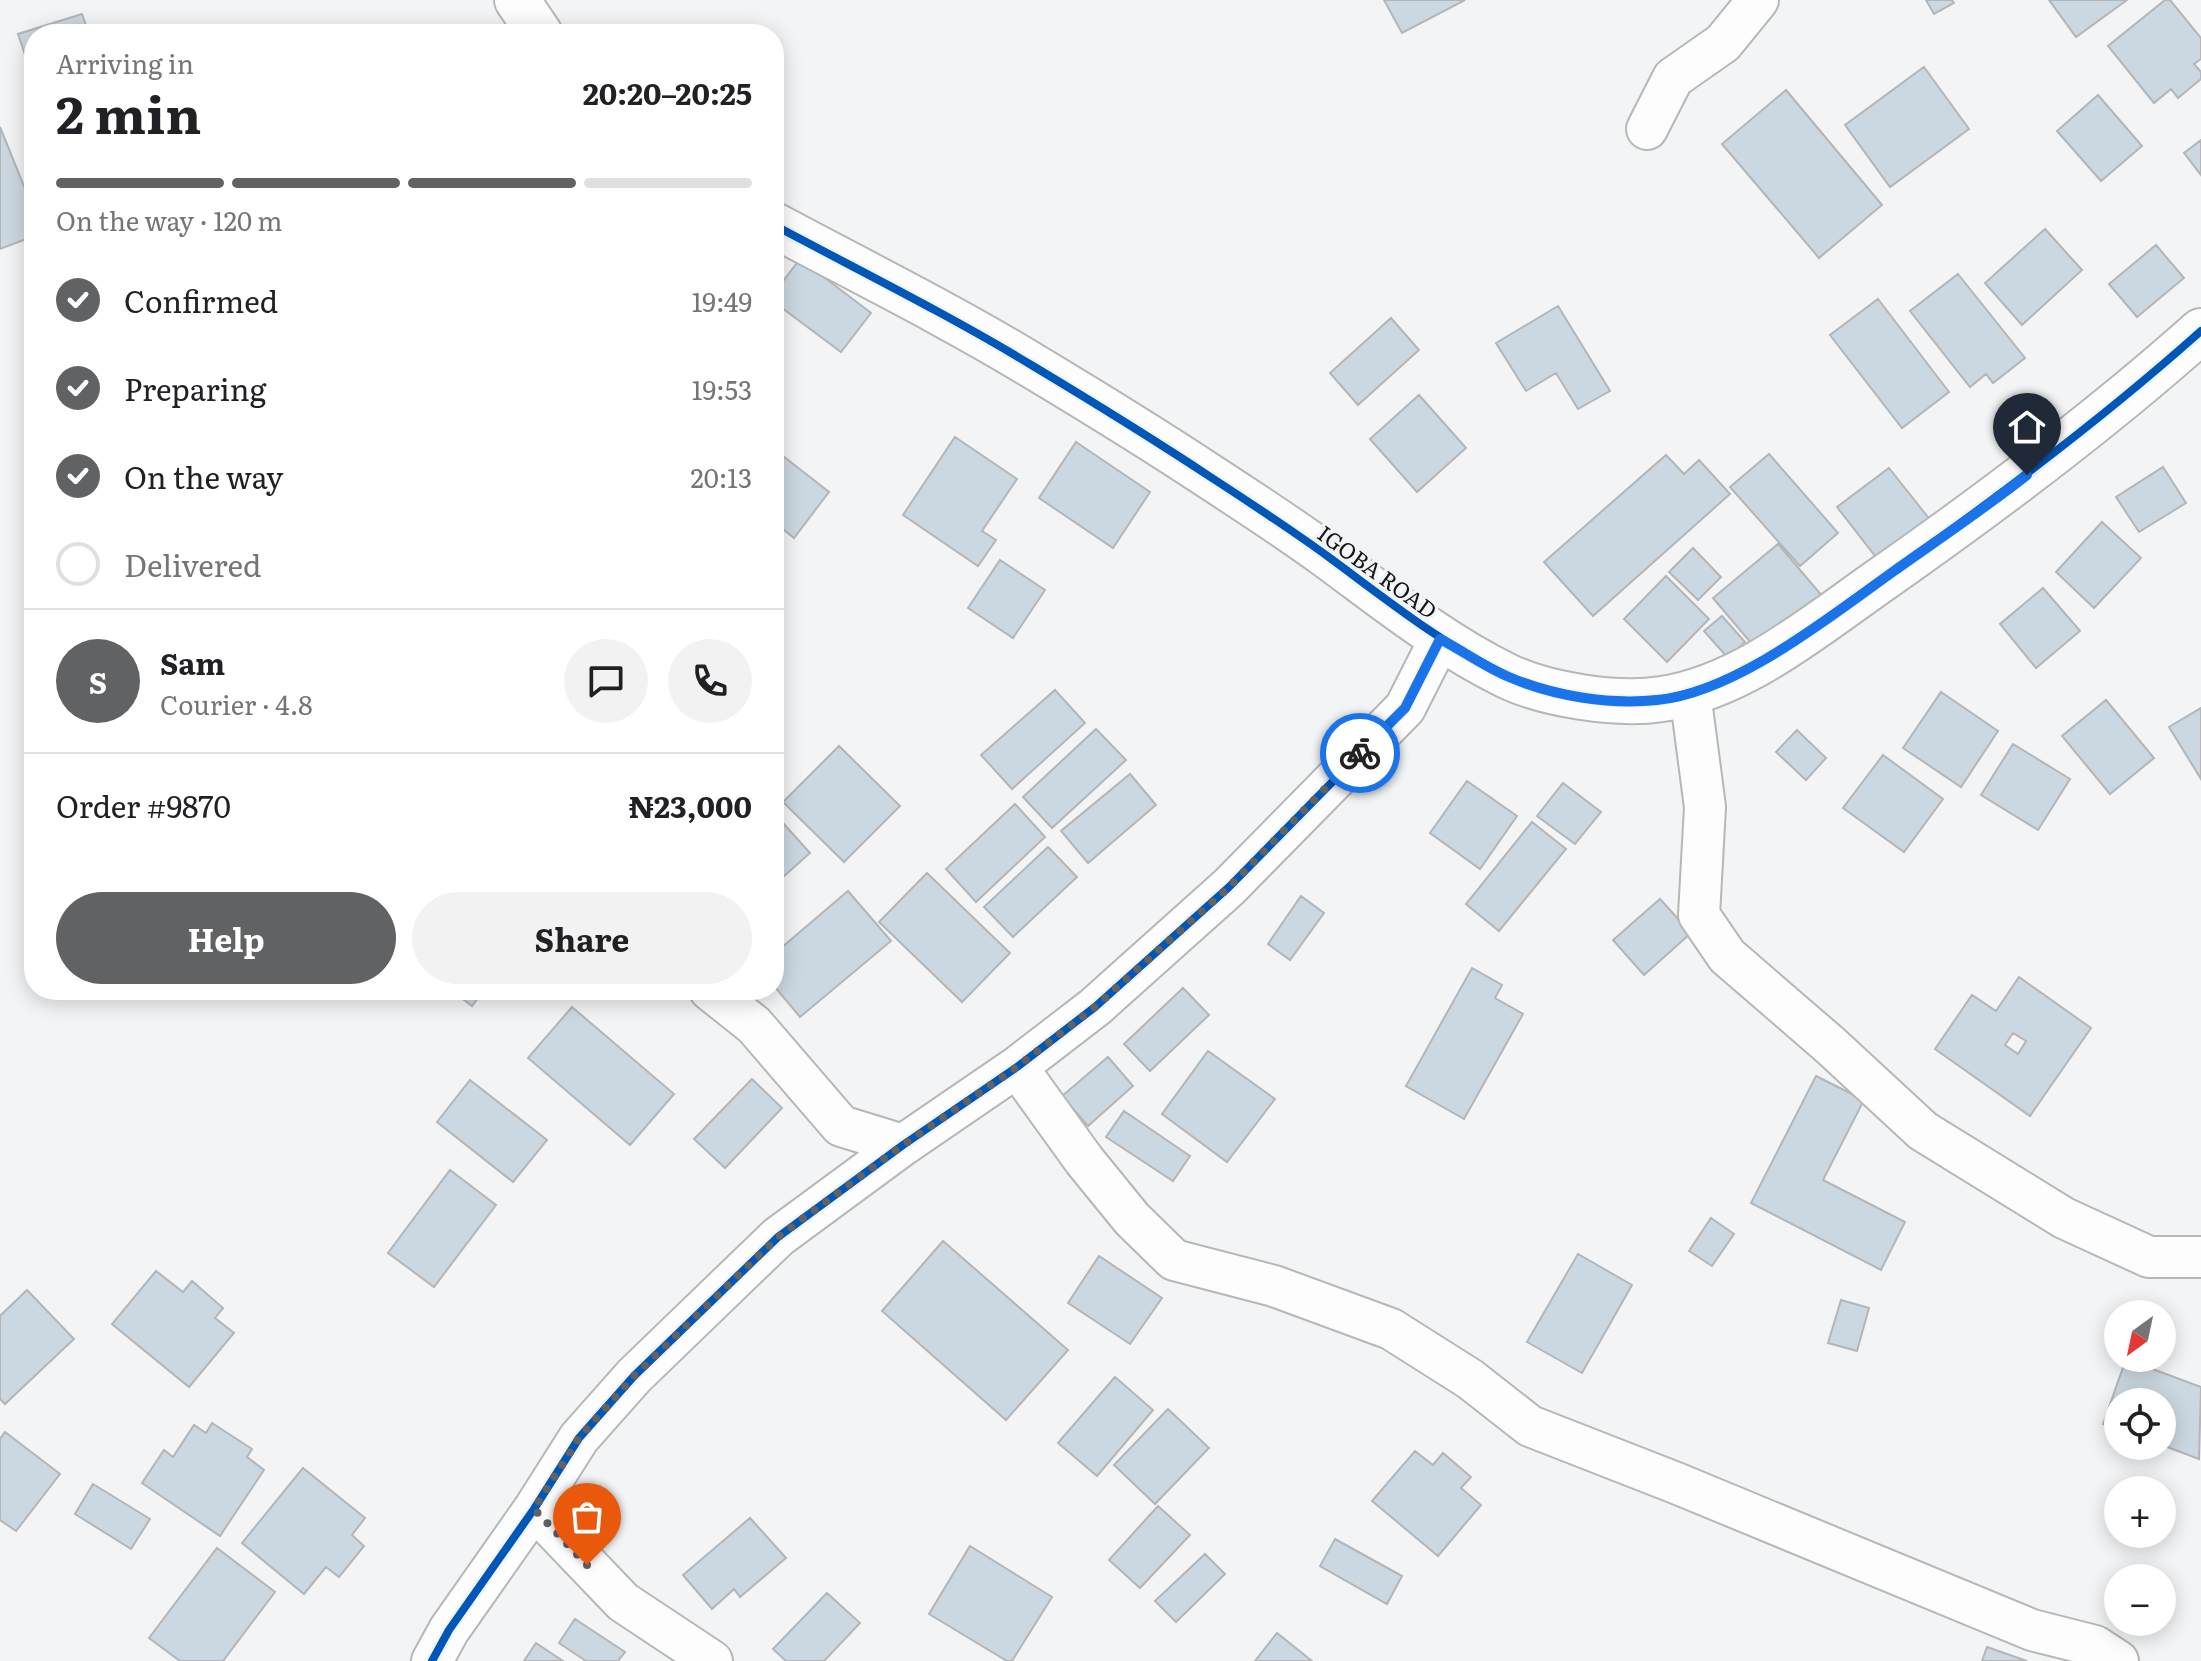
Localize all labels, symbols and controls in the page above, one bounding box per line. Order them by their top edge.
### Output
text: Arriving in [56,43,194,82]
text: 20:20–20:25 [583,70,752,114]
text: 2 min [56,73,201,150]
text: On the way · 120 m [56,200,282,239]
icon: check [56,278,100,322]
text: Confirmed [124,278,278,322]
text: 19:49 [692,281,752,320]
icon: check [56,366,100,410]
text: Preparing [124,366,266,410]
text: 19:53 [692,369,752,408]
pin [1993,393,2061,475]
icon: home [2005,405,2049,449]
icon: check [56,454,100,498]
text: On the way [124,454,283,498]
text: 20:13 [690,457,752,496]
street label: IGOBA ROAD [1311,516,1445,626]
text: Delivered [124,542,261,586]
button: chat [564,639,648,723]
button: phone [668,639,752,723]
text: Sam [160,640,225,684]
text: S [89,659,107,703]
text: Courier · 4.8 [160,684,313,723]
courier [1320,713,1400,793]
icon: bike [1338,731,1382,775]
text: Order #9870 [56,783,231,827]
text: ₦23,000 [629,783,752,827]
button: Help [56,892,396,984]
button: Share [412,892,752,984]
north arrow [2104,1300,2176,1372]
map controls [2104,1300,2176,1636]
button: locate [2104,1388,2176,1460]
button: + [2104,1476,2176,1548]
pin [553,1483,621,1565]
icon: bag [565,1495,609,1539]
button: − [2104,1564,2176,1636]

